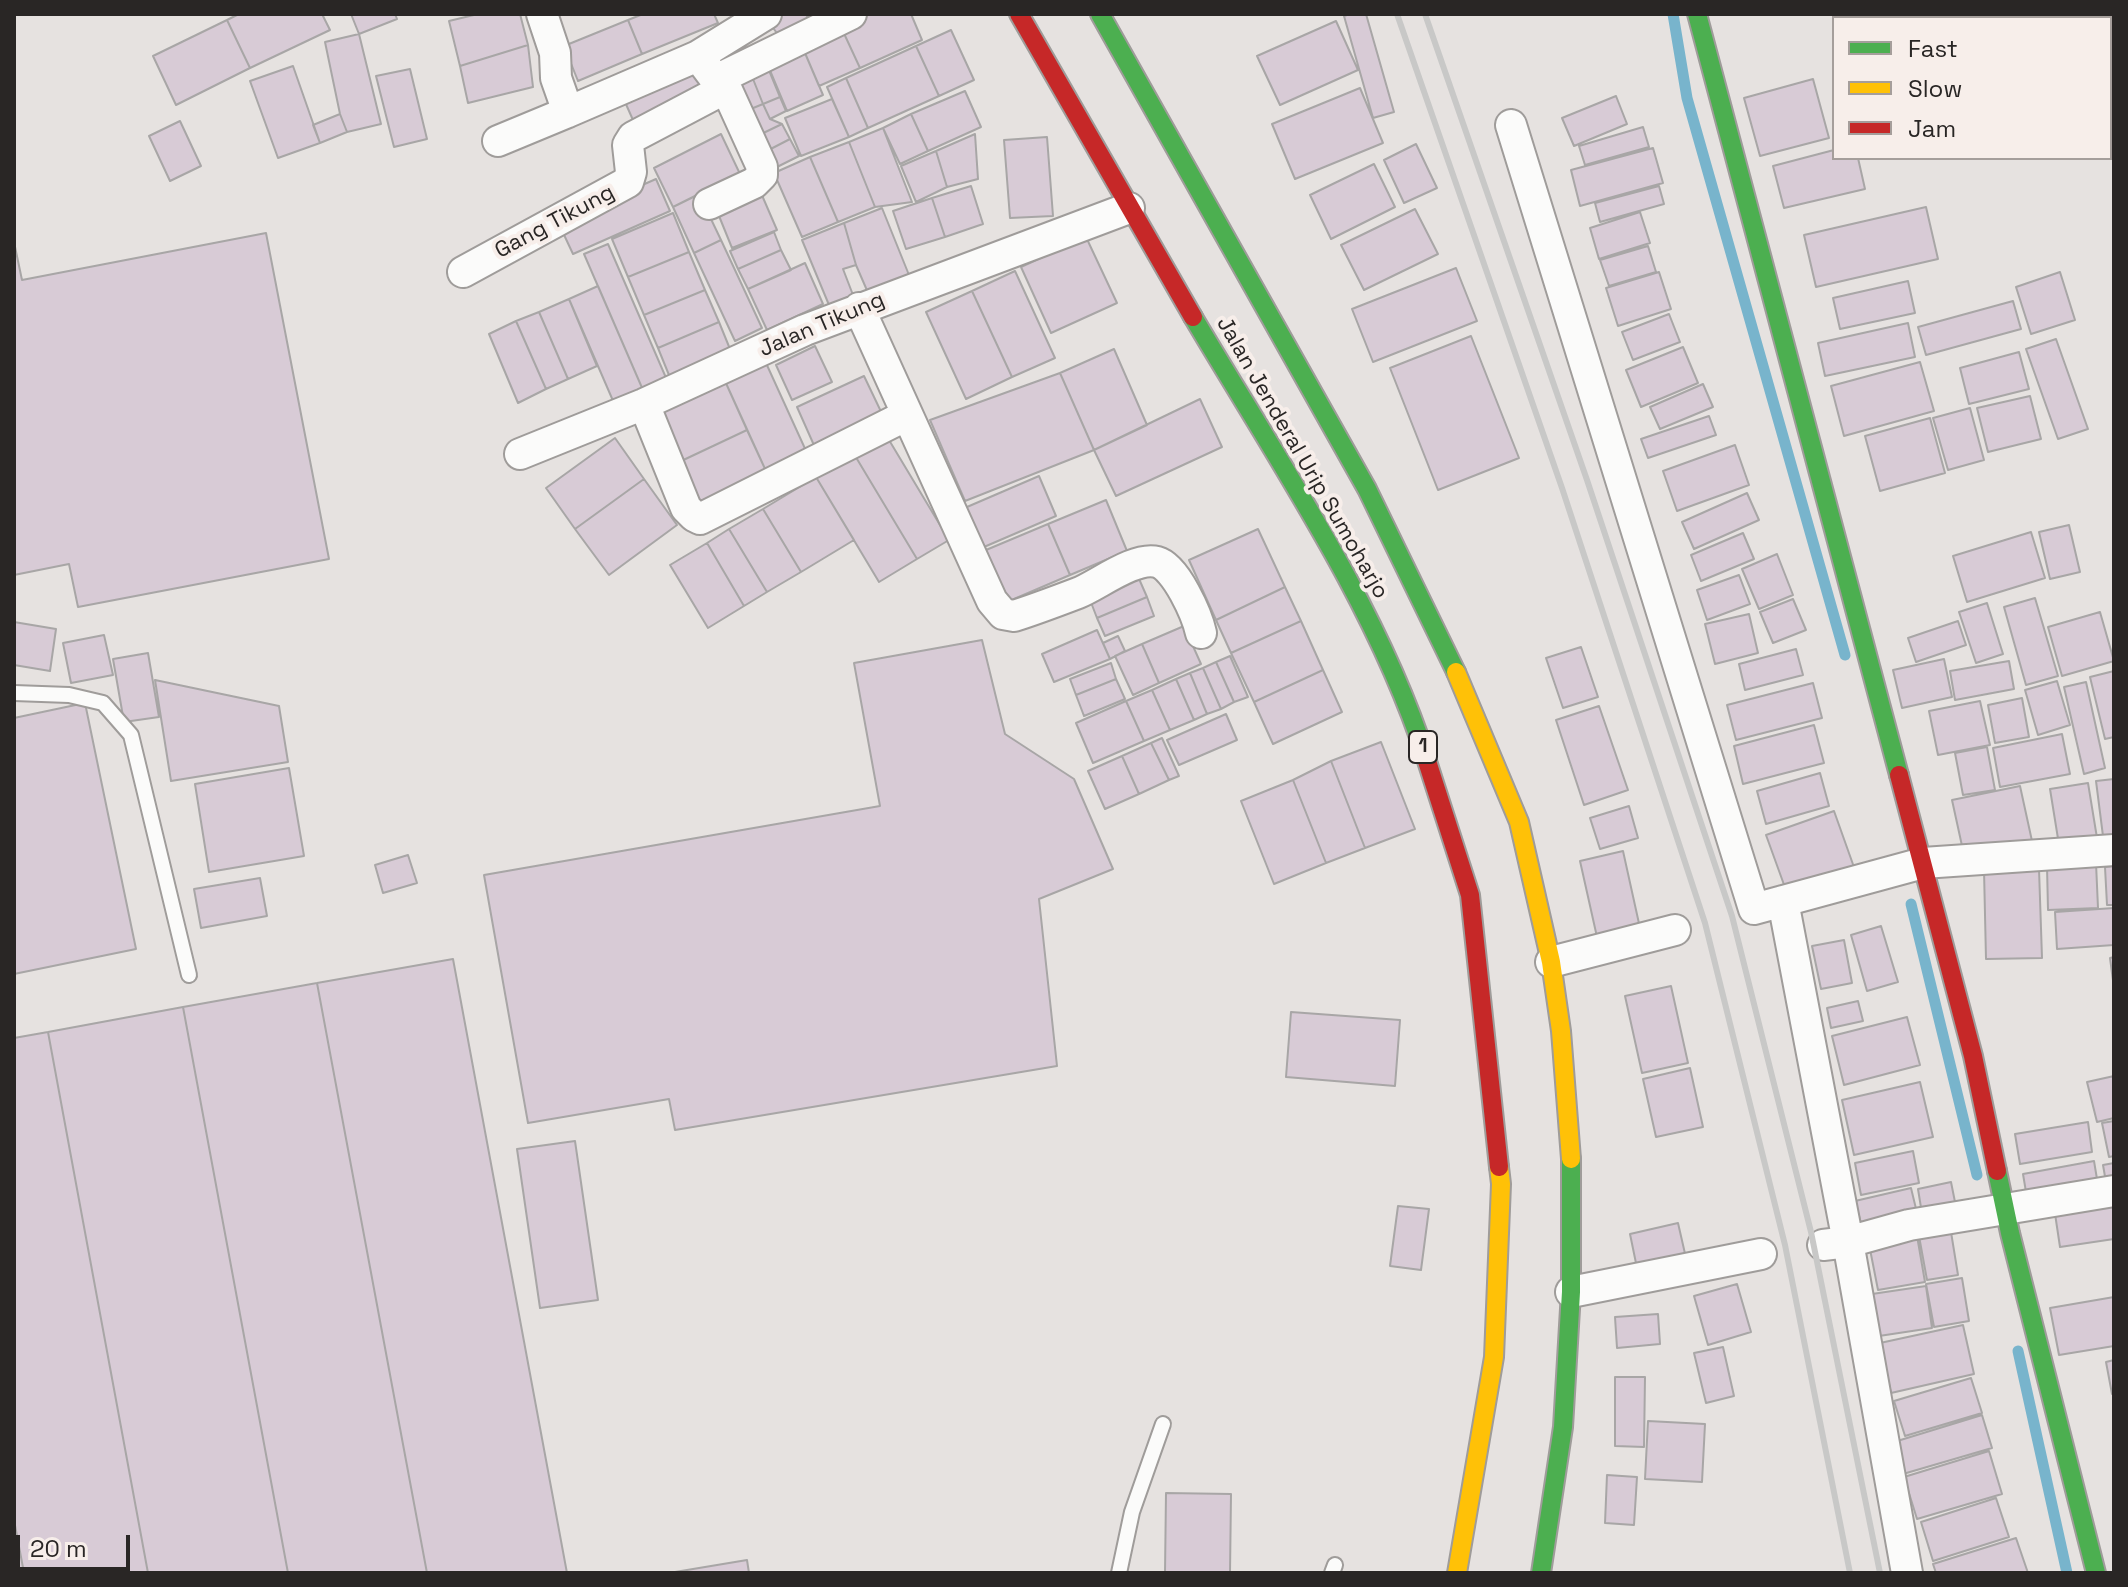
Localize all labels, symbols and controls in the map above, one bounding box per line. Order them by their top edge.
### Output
legend [1832,16,2112,160]
text: Fast [1908,33,1958,64]
text: Slow [1908,73,1962,104]
text: Jam [1908,113,1956,144]
street label: Gang Tikung [491,179,619,265]
street label: Jalan Tikung [755,287,889,363]
street label: Jalan Jenderal Urip Sumoharjo [1210,312,1394,604]
road number: 1 [1409,731,1437,763]
scale bar [20,1519,134,1569]
text: 20 m [30,1533,87,1564]

